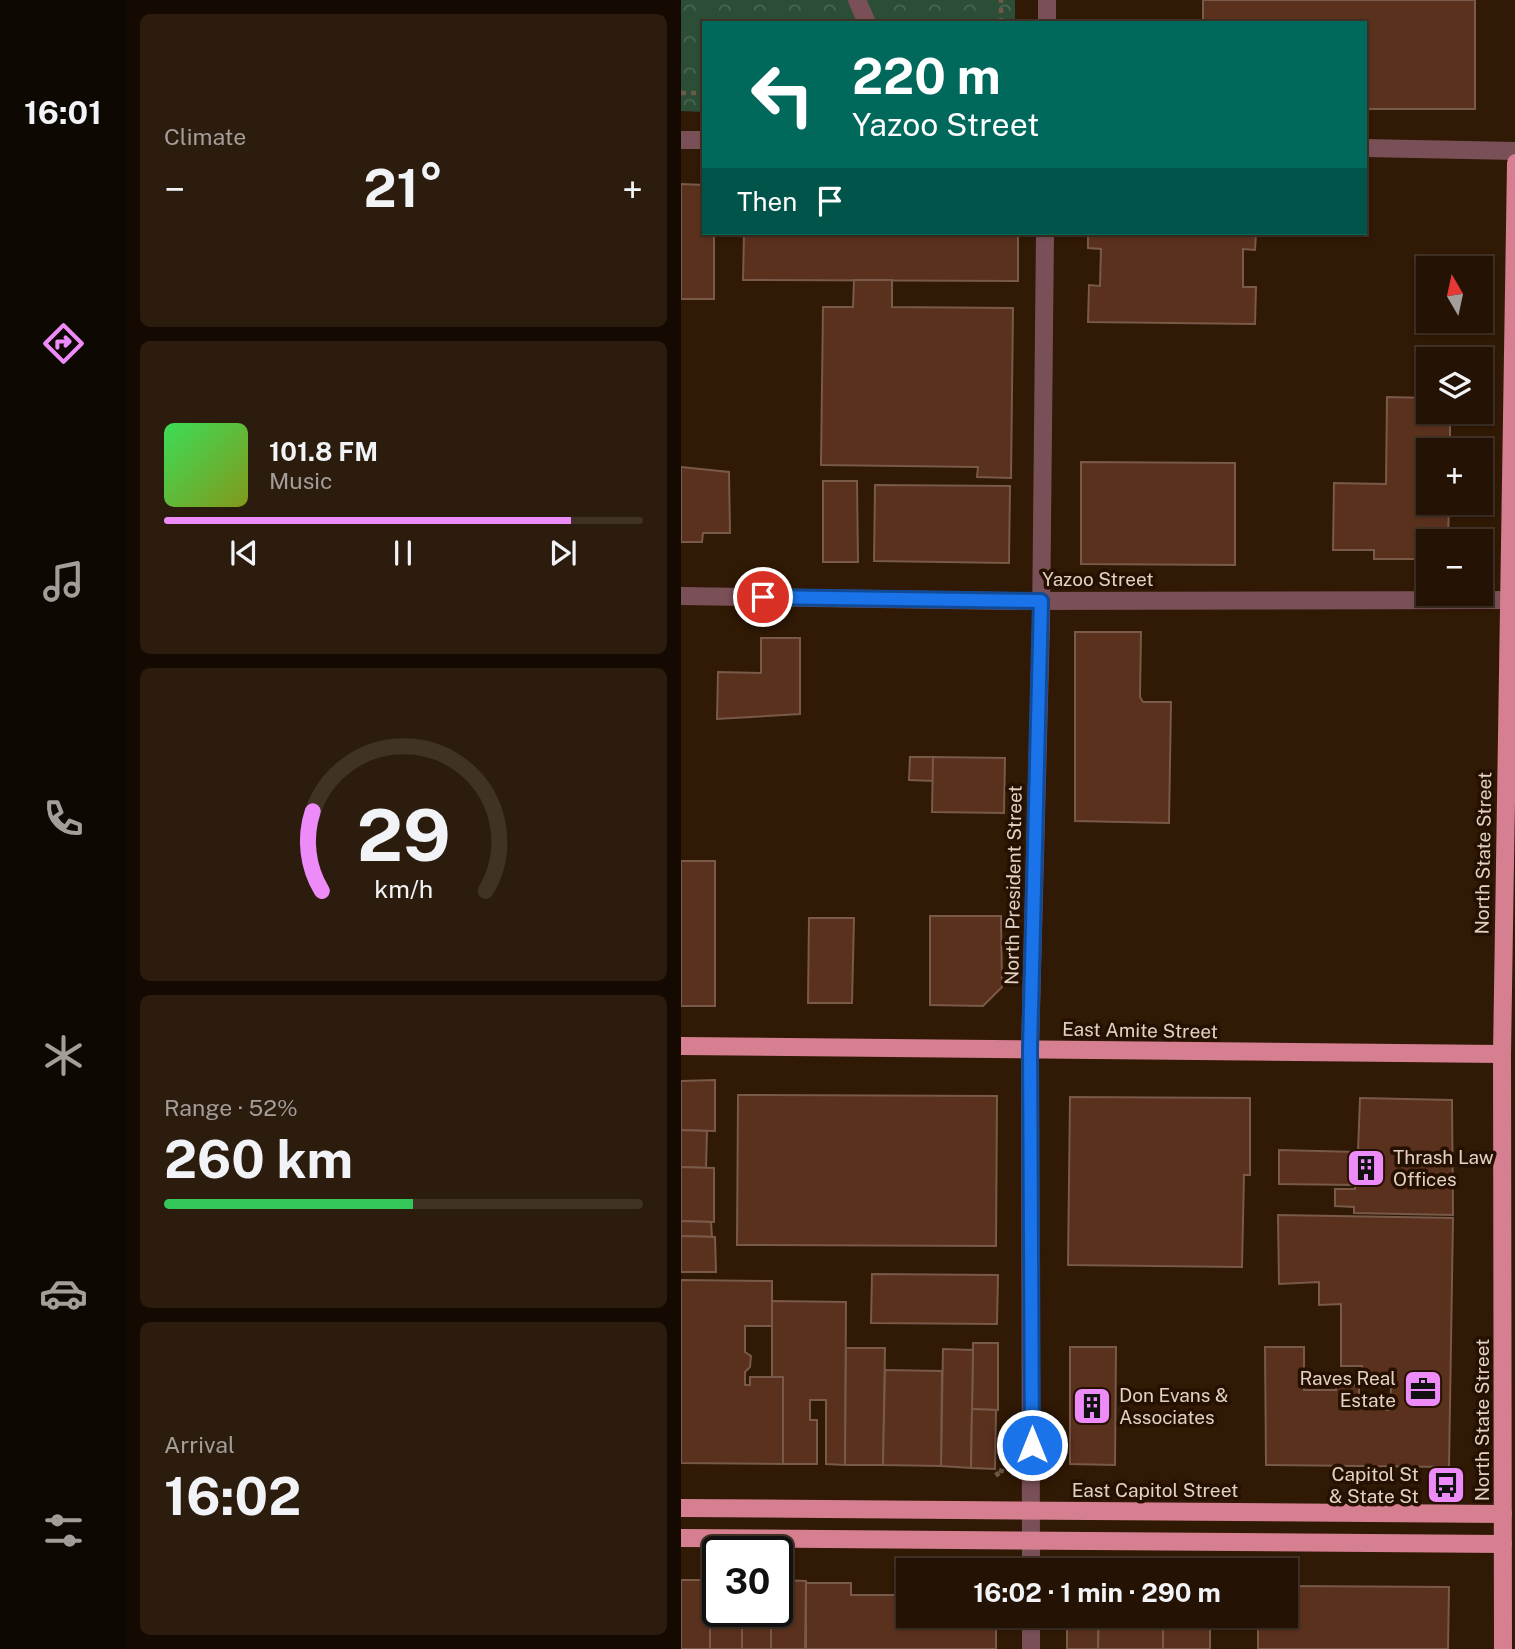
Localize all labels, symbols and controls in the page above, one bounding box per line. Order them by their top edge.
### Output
text: 220 m [852,47,1001,105]
icon: left [737,49,828,140]
text: 16:01 [24,94,102,131]
text: Yazoo Street [852,106,1040,143]
text: Climate [164,123,246,150]
text: 21° [364,158,443,219]
text: − [164,167,185,212]
text: + [622,167,643,212]
icon: arrive [811,182,849,220]
text: Then [737,186,797,217]
north arrow [1416,256,1493,332]
map controls [1416,256,1493,606]
icon: directions [39,319,88,368]
button: layers [1416,347,1493,424]
text: 101.8 FM [269,436,378,467]
button: + [1416,438,1493,515]
text: Music [269,467,333,494]
button: − [1416,529,1493,606]
icon: previous [225,534,263,572]
icon: pause [384,534,422,572]
icon: next [544,534,582,572]
icon: music [39,557,88,606]
pin [733,567,793,627]
street label: Yazoo Street [1042,568,1154,590]
icon: arrive [744,578,782,616]
street label: North State Street [1471,771,1495,935]
street label: North President Street [1000,785,1026,985]
text: 29 [356,792,451,877]
icon: phone [39,794,88,843]
text: km/h [374,873,433,903]
street label: East Amite Street [1062,1018,1218,1042]
icon: climate [39,1031,88,1080]
text: Range · 52% [164,1094,298,1121]
text: 260 km [164,1129,353,1190]
place label: Thrash Law Offices [1393,1146,1494,1190]
building icon: Thrash Law Offices [1345,1147,1387,1189]
icon: car [39,1269,88,1318]
street label: North State Street [1471,1339,1493,1501]
place label: Raves Real Estate [1299,1367,1396,1411]
office icon: Raves Real Estate [1402,1368,1444,1410]
place label: Don Evans & Associates [1119,1384,1228,1428]
building icon: Don Evans & Associates [1071,1385,1113,1427]
position arrow [995,1408,1069,1482]
text: Arrival [164,1431,235,1458]
place label: Capitol St & State St [1329,1463,1419,1507]
bus stop icon: Capitol St & State St [1425,1464,1467,1506]
text: 16:02 [164,1466,301,1527]
street label: East Capitol Street [1072,1479,1238,1501]
icon: filters [39,1506,88,1555]
speed limit sign: 30 [702,1536,793,1627]
text: 16:02 · 1 min · 290 m [973,1577,1221,1608]

